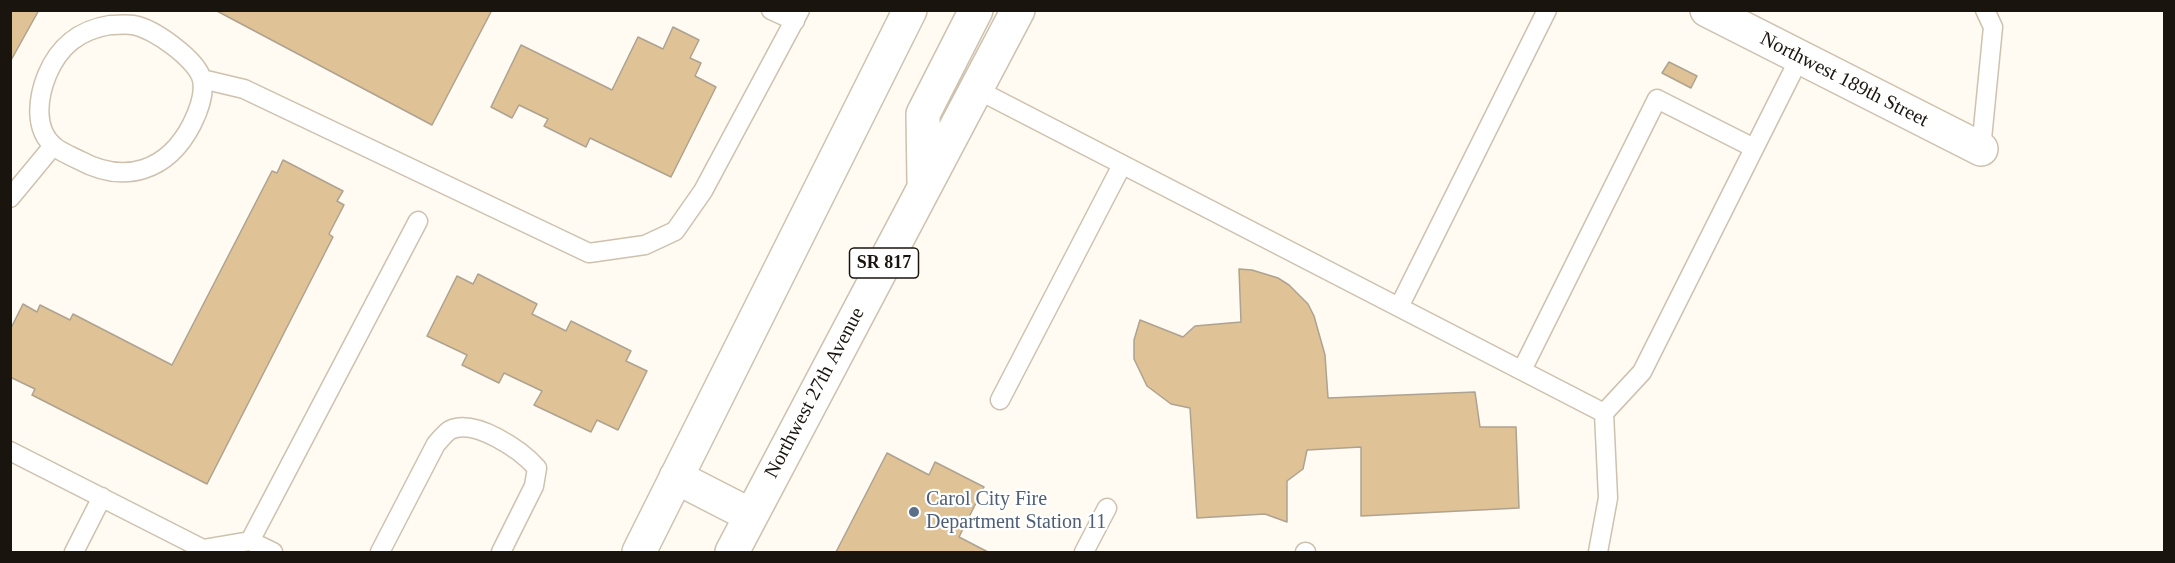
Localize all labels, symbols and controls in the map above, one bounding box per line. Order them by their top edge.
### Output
street label: Northwest 189th Street [1756,27,1932,133]
road number: SR 817 [850,248,918,278]
street label: Northwest 27th Avenue [760,304,870,482]
place label: Carol City Fire Department Station 11 [926,488,1106,535]
marker: Carol City Fire Department Station 11 [907,505,921,519]

